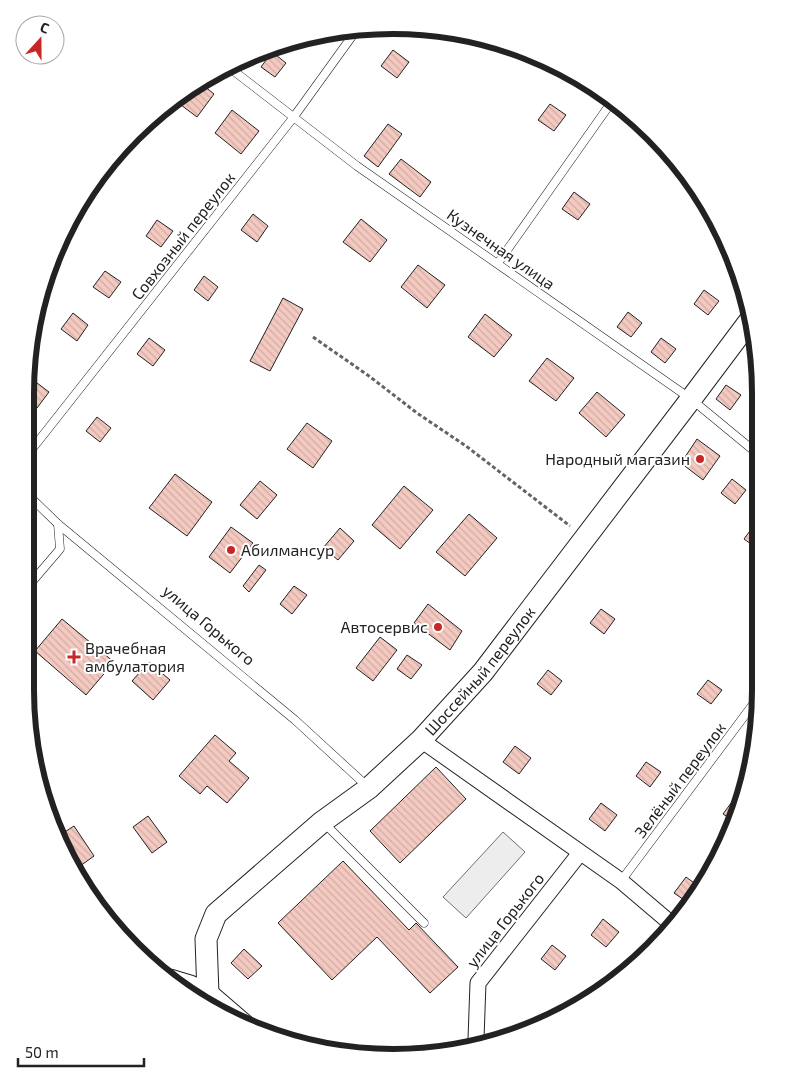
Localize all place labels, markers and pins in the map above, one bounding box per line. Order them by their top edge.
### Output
place label: Народный магазин [545,449,690,468]
marker: Народный магазин [694,453,706,465]
place label: Абилмансур [241,540,334,560]
marker: Абилмансур [225,544,237,556]
place label: Автосервис [341,617,428,636]
marker: Автосервис [432,621,444,633]
place label: Врачебная амбулатория [85,638,185,676]
marker: Врачебная амбулатория [67,650,81,664]

